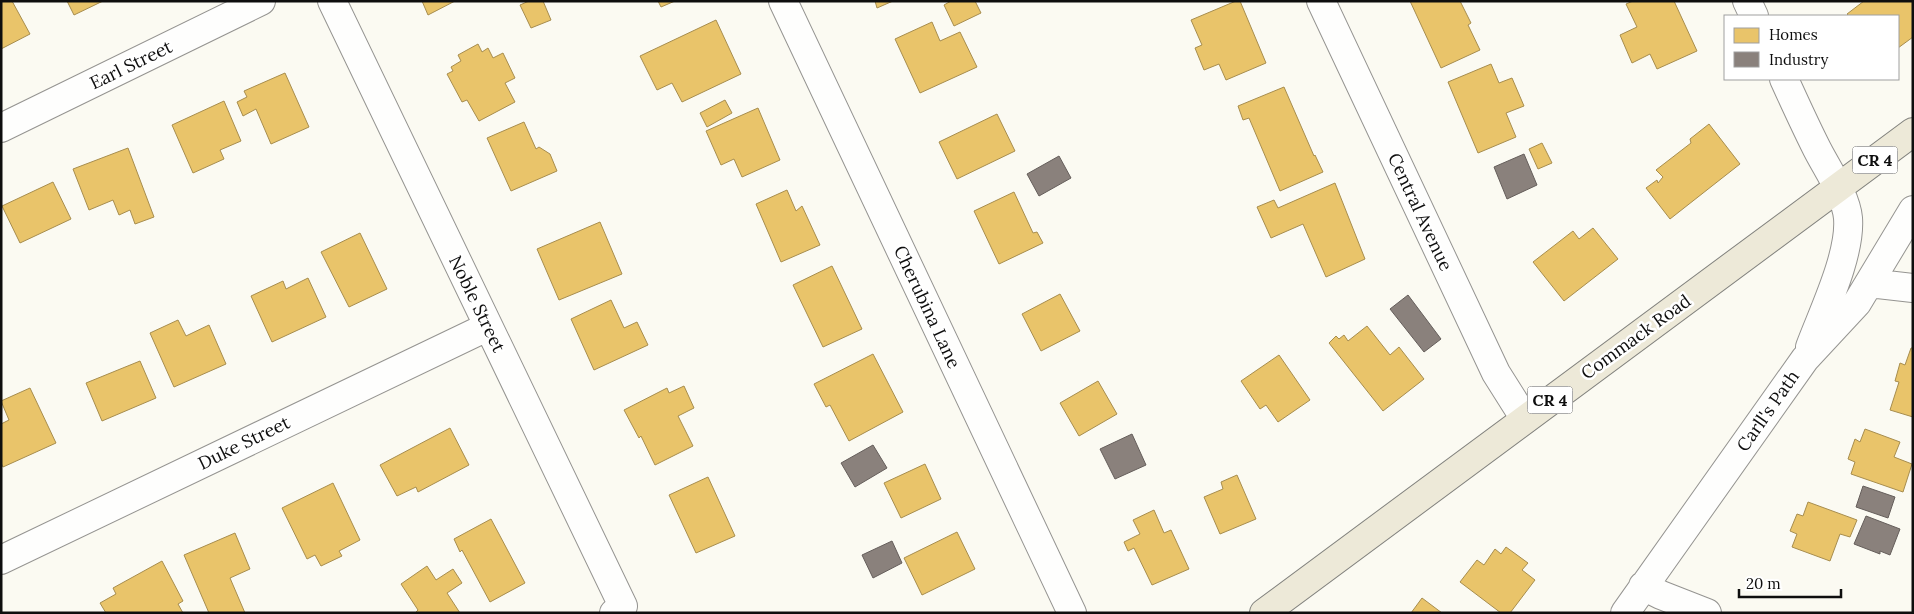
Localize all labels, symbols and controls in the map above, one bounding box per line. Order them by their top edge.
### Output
legend [1724,15,1899,80]
text: Homes [1769,25,1818,44]
street label: Earl Street [86,35,176,94]
text: Industry [1769,50,1828,69]
road number: CR 4 [1852,146,1898,174]
street label: Central Avenue [1383,149,1458,275]
street label: Cherubina Lane [889,242,966,372]
street label: Noble Street [444,252,511,356]
street label: Commack Road [1576,289,1695,384]
street label: Carll's Path [1731,365,1804,456]
road number: CR 4 [1528,386,1572,414]
street label: Duke Street [194,410,293,475]
scale bar [1739,566,1842,598]
text: 20 m [1746,574,1781,593]

